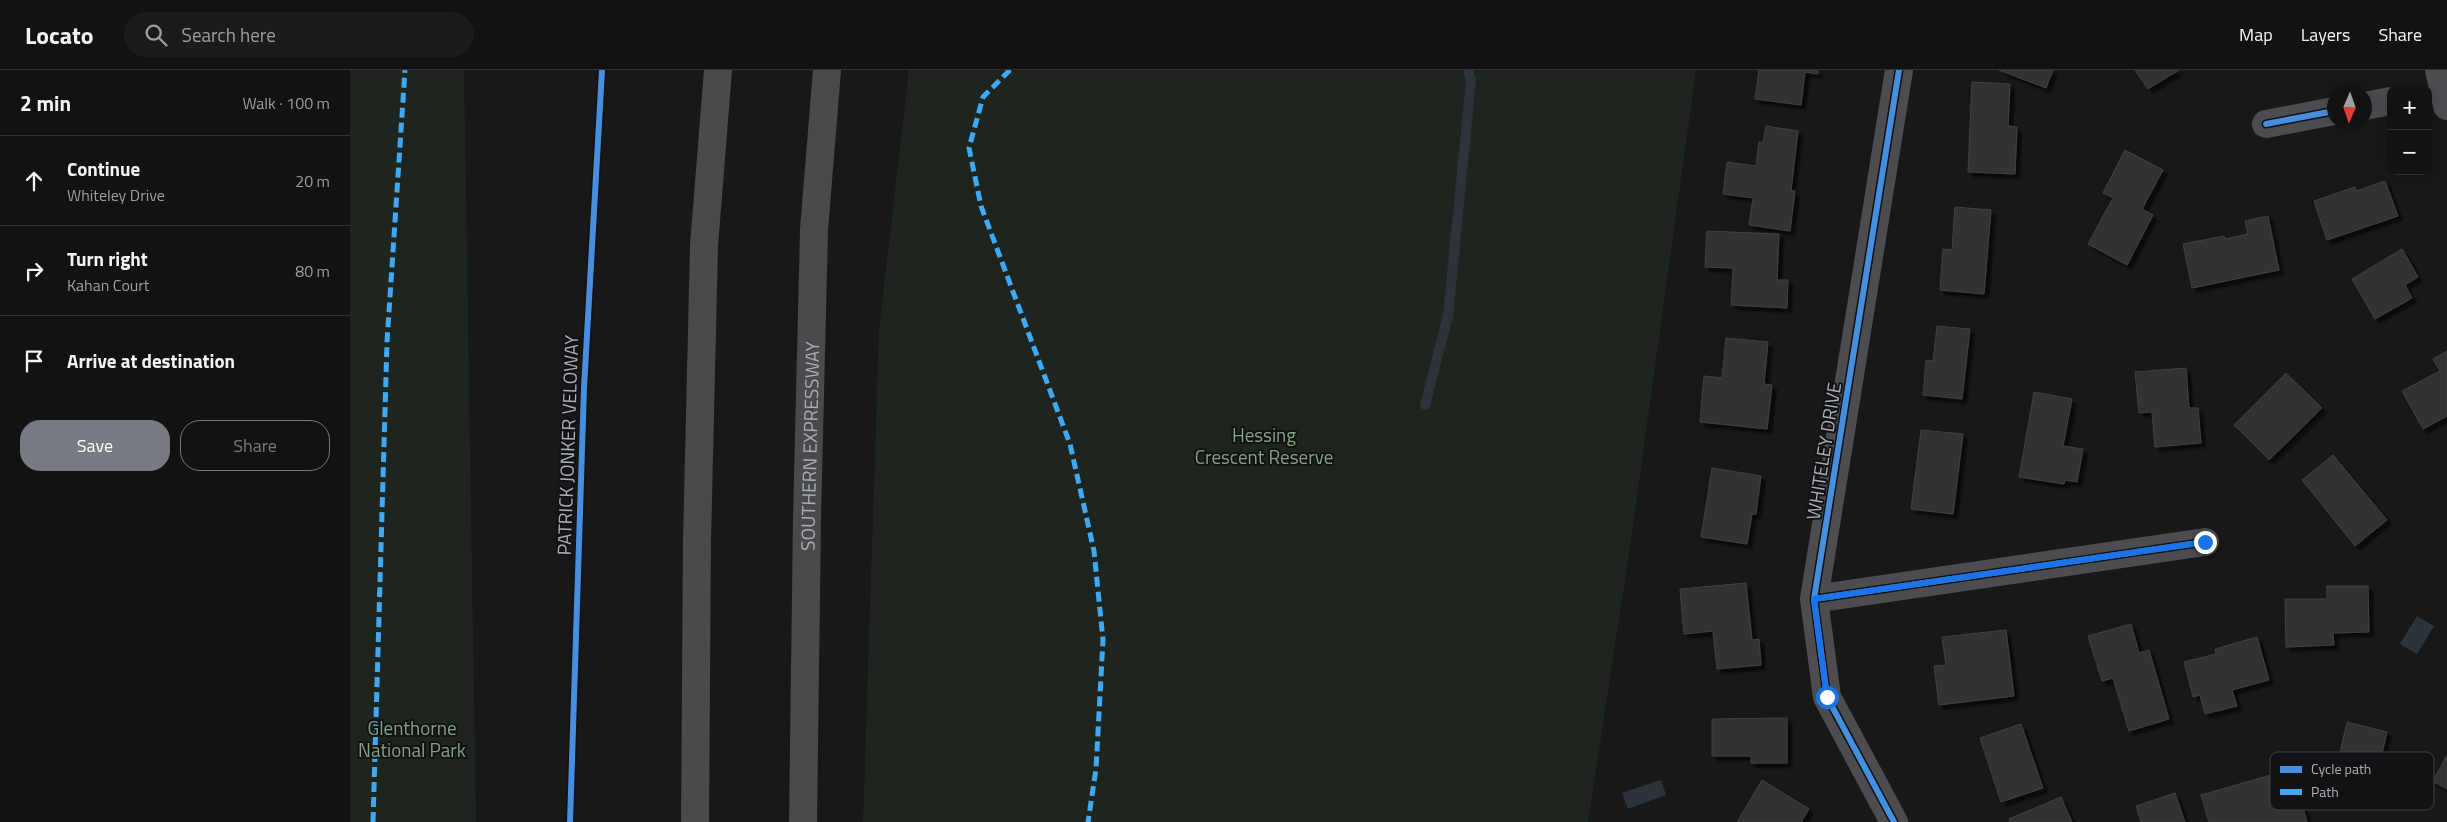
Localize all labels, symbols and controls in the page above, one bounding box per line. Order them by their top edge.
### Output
search box [124,12,474,57]
text: Locato [25,17,94,53]
text: Search here [182,20,276,49]
icon: search [142,21,170,49]
text: Map [2239,21,2273,48]
text: Layers [2301,21,2350,48]
text: Share [2378,21,2422,48]
north arrow [2327,85,2372,130]
map controls [2387,85,2432,175]
button: + [2387,85,2432,130]
text: 2 min [20,87,71,119]
text: Walk · 100 m [242,91,330,115]
button: − [2387,130,2432,175]
text: Continue [67,154,140,183]
icon: ahead [20,167,48,195]
text: 20 m [295,169,330,193]
text: Whiteley Drive [67,183,165,207]
text: Turn right [67,244,148,273]
icon: right [20,257,48,285]
text: 80 m [295,259,330,283]
text: Kahan Court [67,273,149,297]
street label: PATRICK JONKER VELOWAY [549,333,585,556]
street label: SOUTHERN EXPRESSWAY [792,340,826,551]
text: Arrive at destination [67,346,235,375]
icon: arrive [20,347,48,375]
street label: WHITELEY DRIVE [1798,380,1848,522]
button: Save [20,420,170,471]
button: Share [180,420,330,471]
park label: Hessing Crescent Reserve [1195,420,1333,471]
route end [2194,531,2217,554]
route start [1816,686,1839,709]
park label: Glenthorne National Park [358,713,466,764]
legend [2270,752,2434,810]
text: Cycle path [2311,758,2371,779]
text: Path [2311,781,2339,802]

